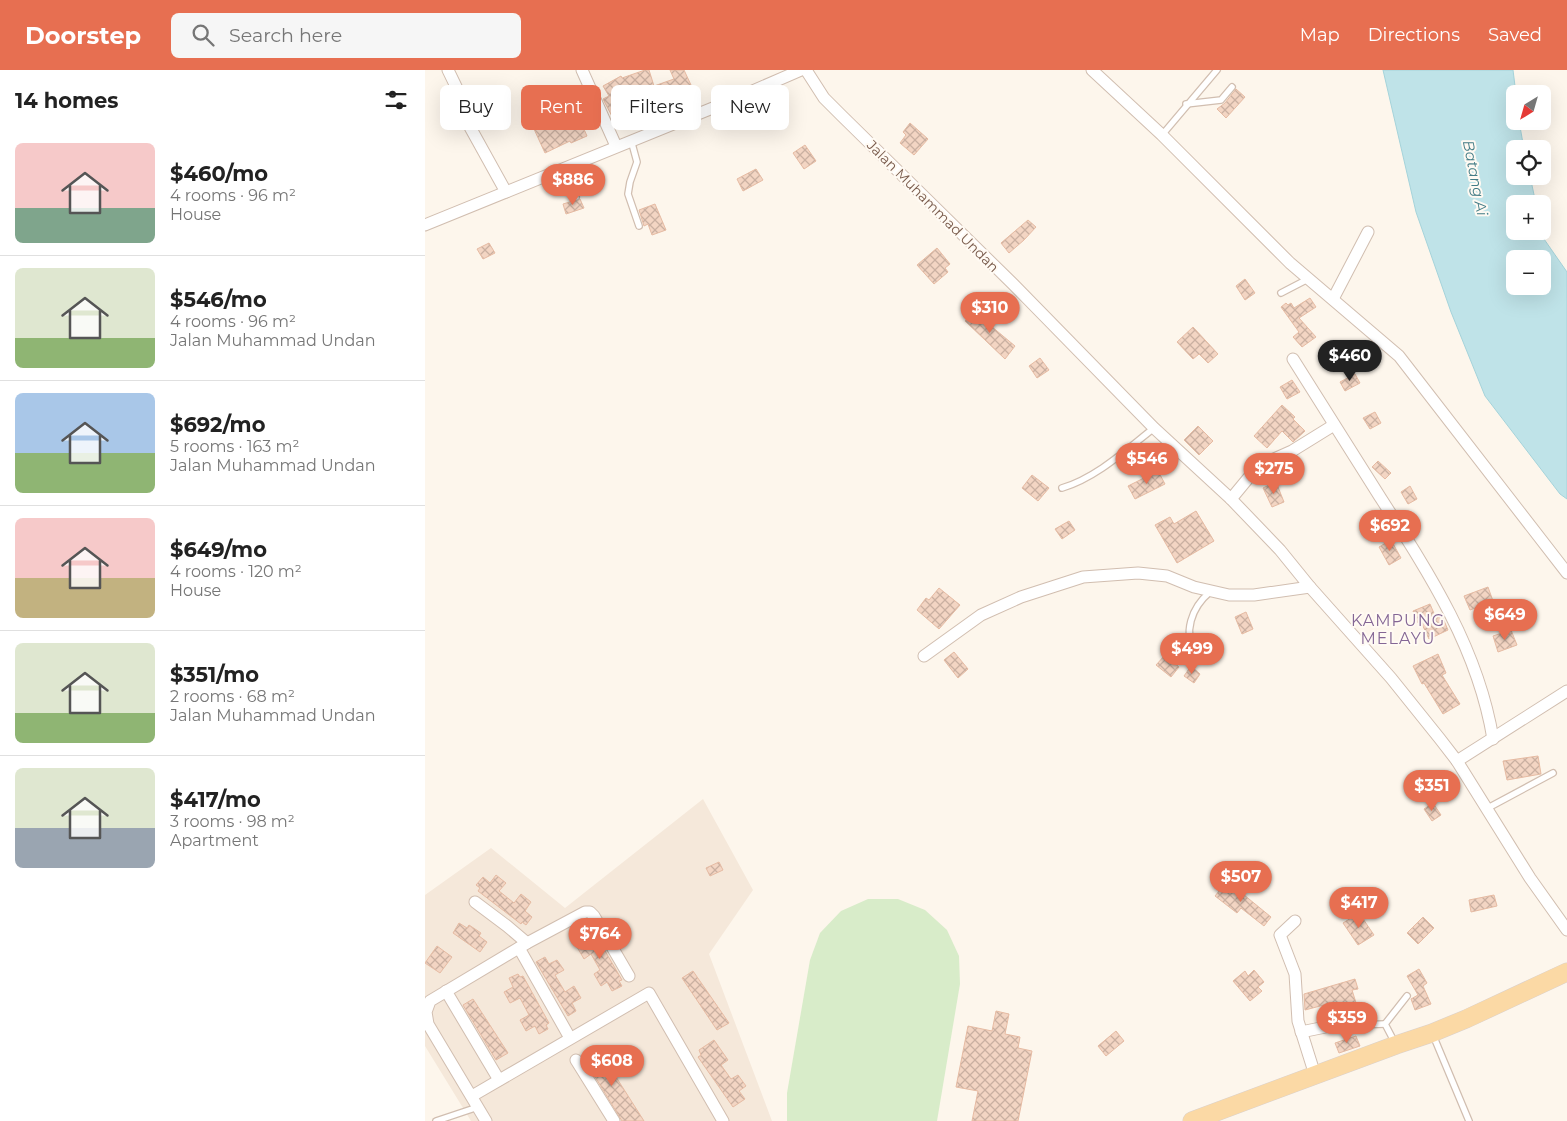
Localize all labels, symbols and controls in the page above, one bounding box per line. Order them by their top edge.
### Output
search box [171,13,521,58]
text: Doorstep [25,21,141,50]
icon: search [189,21,217,49]
text: Search here [229,24,342,47]
text: Map [1300,24,1340,46]
text: Directions [1368,24,1460,46]
text: Saved [1488,24,1542,46]
chip: Buy [440,85,511,130]
chip: Rent [521,85,601,130]
chip: Filters [611,85,701,130]
chip: New [711,85,789,130]
north arrow [1506,85,1551,130]
map controls [1506,85,1551,295]
icon: filters [382,86,410,114]
text: 14 homes [15,88,119,113]
street label: Jalan Muhammad Undan [862,135,1003,276]
water label: Batang Ai [1459,138,1492,218]
button: locate [1506,140,1551,185]
text: $460/mo [170,161,268,186]
icon: home [55,163,115,223]
pin: $886 [543,164,603,206]
text: $886 [552,170,594,189]
text: 4 rooms · 96 m² [170,186,296,205]
button: + [1506,195,1551,240]
text: House [170,205,221,224]
button: − [1506,250,1551,295]
text: $546/mo [170,287,267,312]
icon: home [55,288,115,348]
pin: $310 [960,292,1020,334]
text: $310 [972,298,1008,317]
text: 4 rooms · 96 m² [170,312,296,331]
text: Jalan Muhammad Undan [170,331,376,350]
pin: $460 [1320,340,1380,382]
text: $460 [1329,346,1371,365]
text: $692/mo [170,412,265,437]
icon: home [55,413,115,473]
text: 5 rooms · 163 m² [170,437,299,456]
pin: $546 [1117,442,1177,485]
text: $546 [1127,449,1167,468]
pin: $275 [1244,452,1304,495]
text: Jalan Muhammad Undan [170,456,376,475]
text: $275 [1255,459,1293,478]
pin: $692 [1360,510,1420,552]
text: $692 [1370,516,1410,535]
text: $649/mo [170,537,267,562]
icon: home [55,538,115,598]
text: 4 rooms · 120 m² [170,562,302,581]
text: House [170,581,221,600]
pin: $649 [1475,598,1535,641]
text: $649 [1484,605,1526,624]
district label: KAMPUNG MELAYU [1351,611,1445,648]
pin: $499 [1162,632,1222,675]
text: $499 [1171,639,1213,658]
text: $351/mo [170,662,259,687]
icon: home [55,663,115,723]
text: 2 rooms · 68 m² [170,687,295,706]
text: Jalan Muhammad Undan [170,706,376,725]
pin: $351 [1402,770,1462,812]
text: $351 [1414,776,1450,795]
text: $417/mo [170,787,261,812]
icon: home [55,788,115,848]
text: 3 rooms · 98 m² [170,812,295,831]
text: Apartment [170,831,259,850]
pin: $507 [1211,860,1271,903]
text: $507 [1221,867,1261,886]
pin: $417 [1329,886,1389,929]
text: $417 [1340,893,1378,912]
pin: $764 [570,918,630,960]
text: $764 [580,924,620,943]
pin: $359 [1317,1002,1377,1044]
text: $359 [1327,1008,1367,1027]
pin: $608 [582,1044,642,1087]
text: $608 [591,1051,633,1070]

